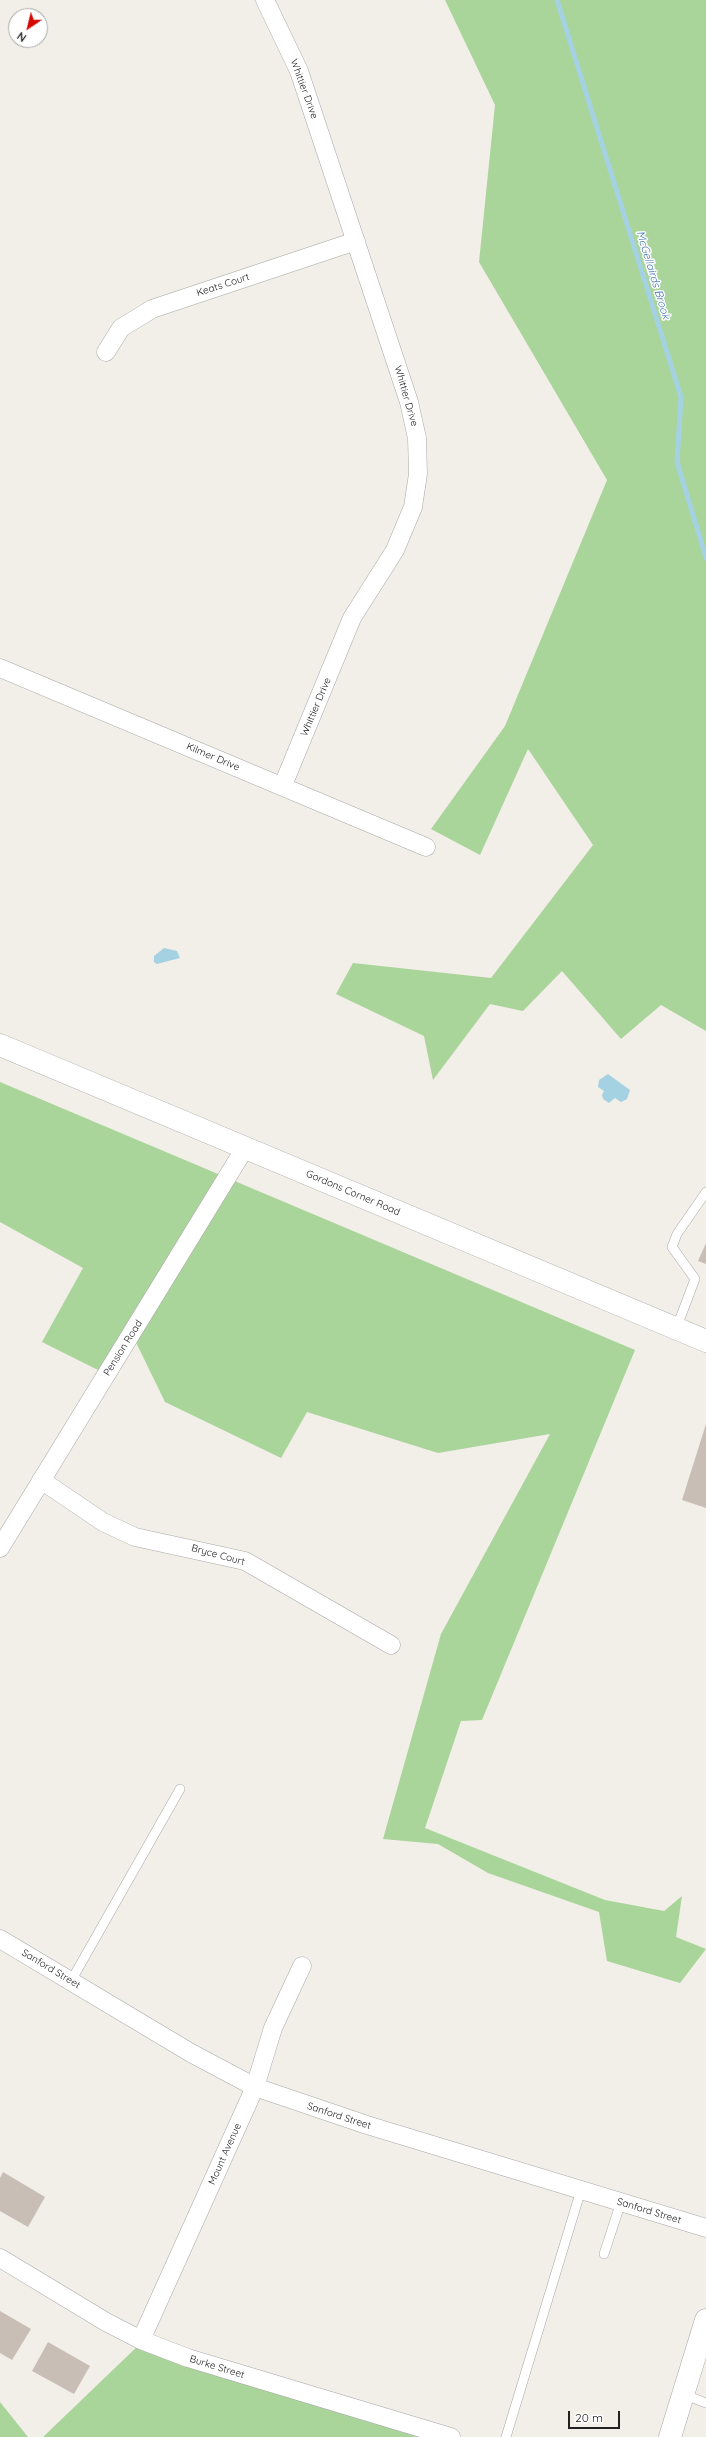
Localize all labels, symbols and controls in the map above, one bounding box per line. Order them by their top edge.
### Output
north arrow [8,8,48,48]
text: N [14,29,29,45]
street label: Whittier Drive [288,57,320,121]
water label: McGellairds Brook [633,229,673,321]
street label: Keats Court [195,271,251,299]
street label: Whittier Drive [392,364,420,428]
street label: Whittier Drive [298,676,334,738]
street label: Kilmer Drive [185,740,241,774]
street label: Gordons Corner Road [304,1168,402,1218]
street label: Pension Road [101,1318,145,1378]
street label: Bryce Court [190,1542,246,1568]
street label: Sanford Street [19,1947,83,1991]
street label: Sanford Street [306,2100,372,2132]
street label: Mount Avenue [206,2121,244,2187]
street label: Sanford Street [615,2196,683,2226]
street label: Burke Street [188,2353,246,2381]
scale bar [570,2403,622,2429]
text: 20 m [575,2410,603,2425]

